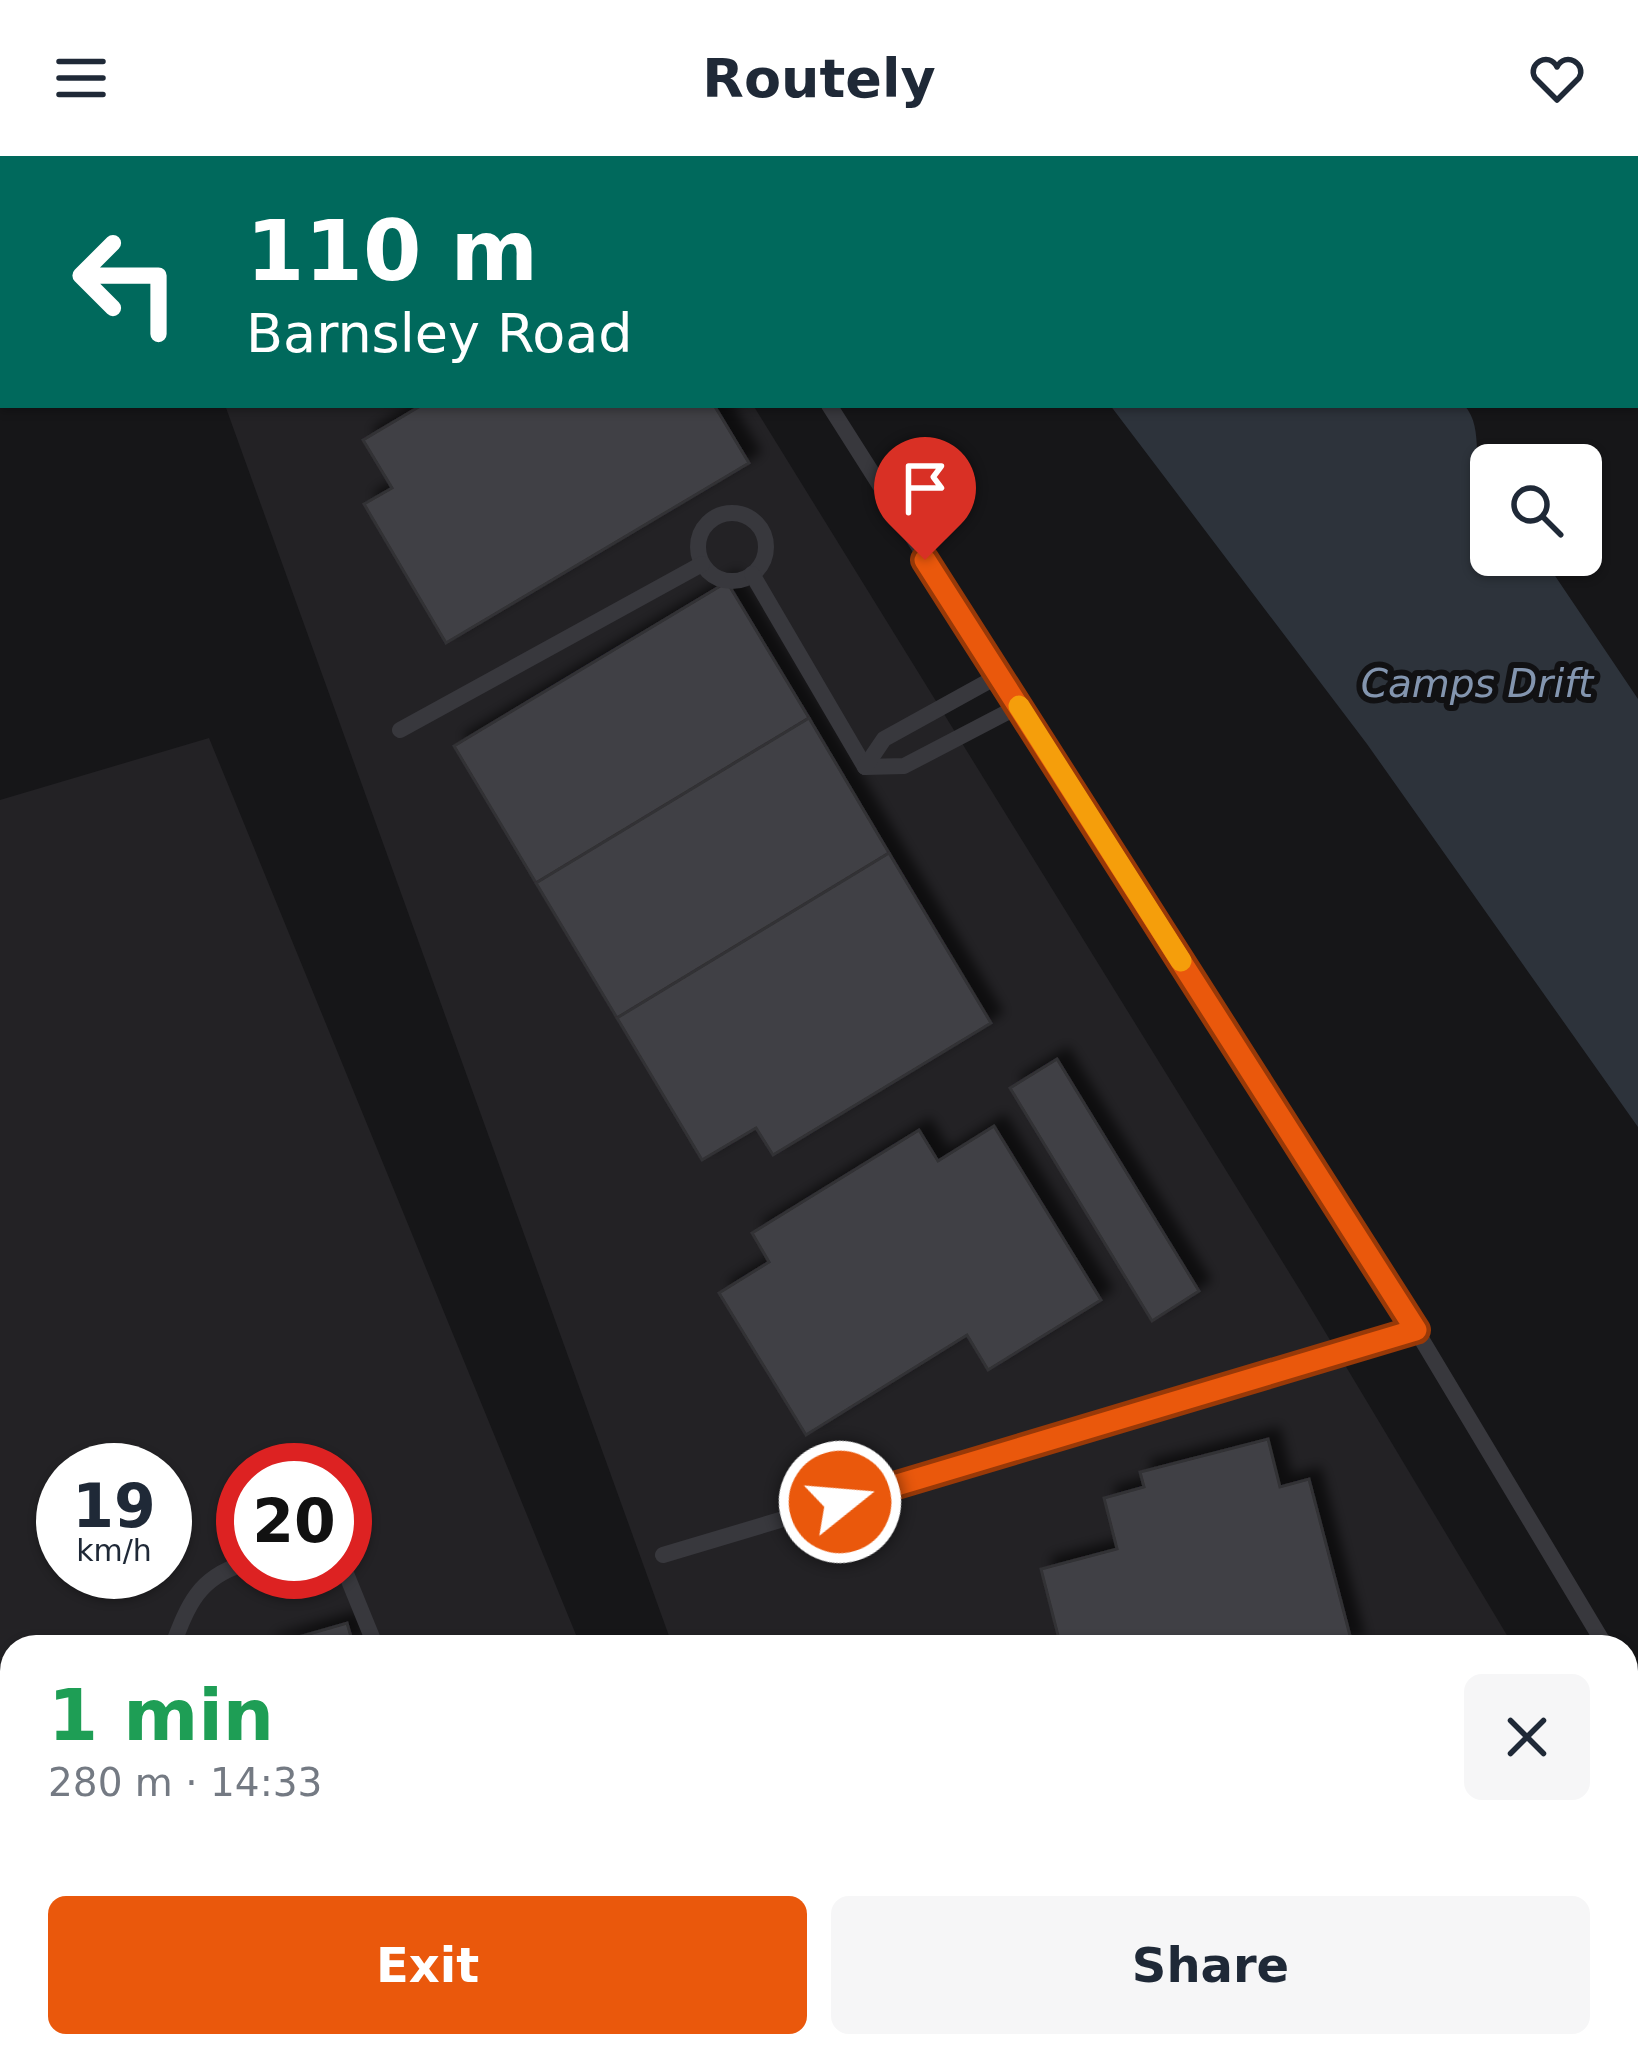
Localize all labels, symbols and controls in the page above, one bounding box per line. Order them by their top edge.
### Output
icon: menu [48,45,114,111]
icon: heart [1524,45,1590,111]
text: Routely [702,47,936,110]
text: 110 m [246,202,538,300]
icon: left [48,204,204,360]
text: Barnsley Road [246,302,633,365]
pin [874,437,976,560]
map controls [1470,444,1602,576]
button: search [1470,444,1602,576]
icon: arrive [892,455,958,521]
water label: Camps Drift [1361,661,1595,706]
position arrow [777,1439,903,1565]
speed limit sign: 20 [216,1443,372,1599]
text: 19 [72,1471,156,1541]
text: km/h [76,1533,152,1568]
text: 1 min [48,1673,274,1757]
button: close [1464,1674,1590,1800]
text: 280 m · 14:33 [48,1760,322,1805]
button: Exit [48,1896,807,2034]
button: Share [831,1896,1590,2034]

